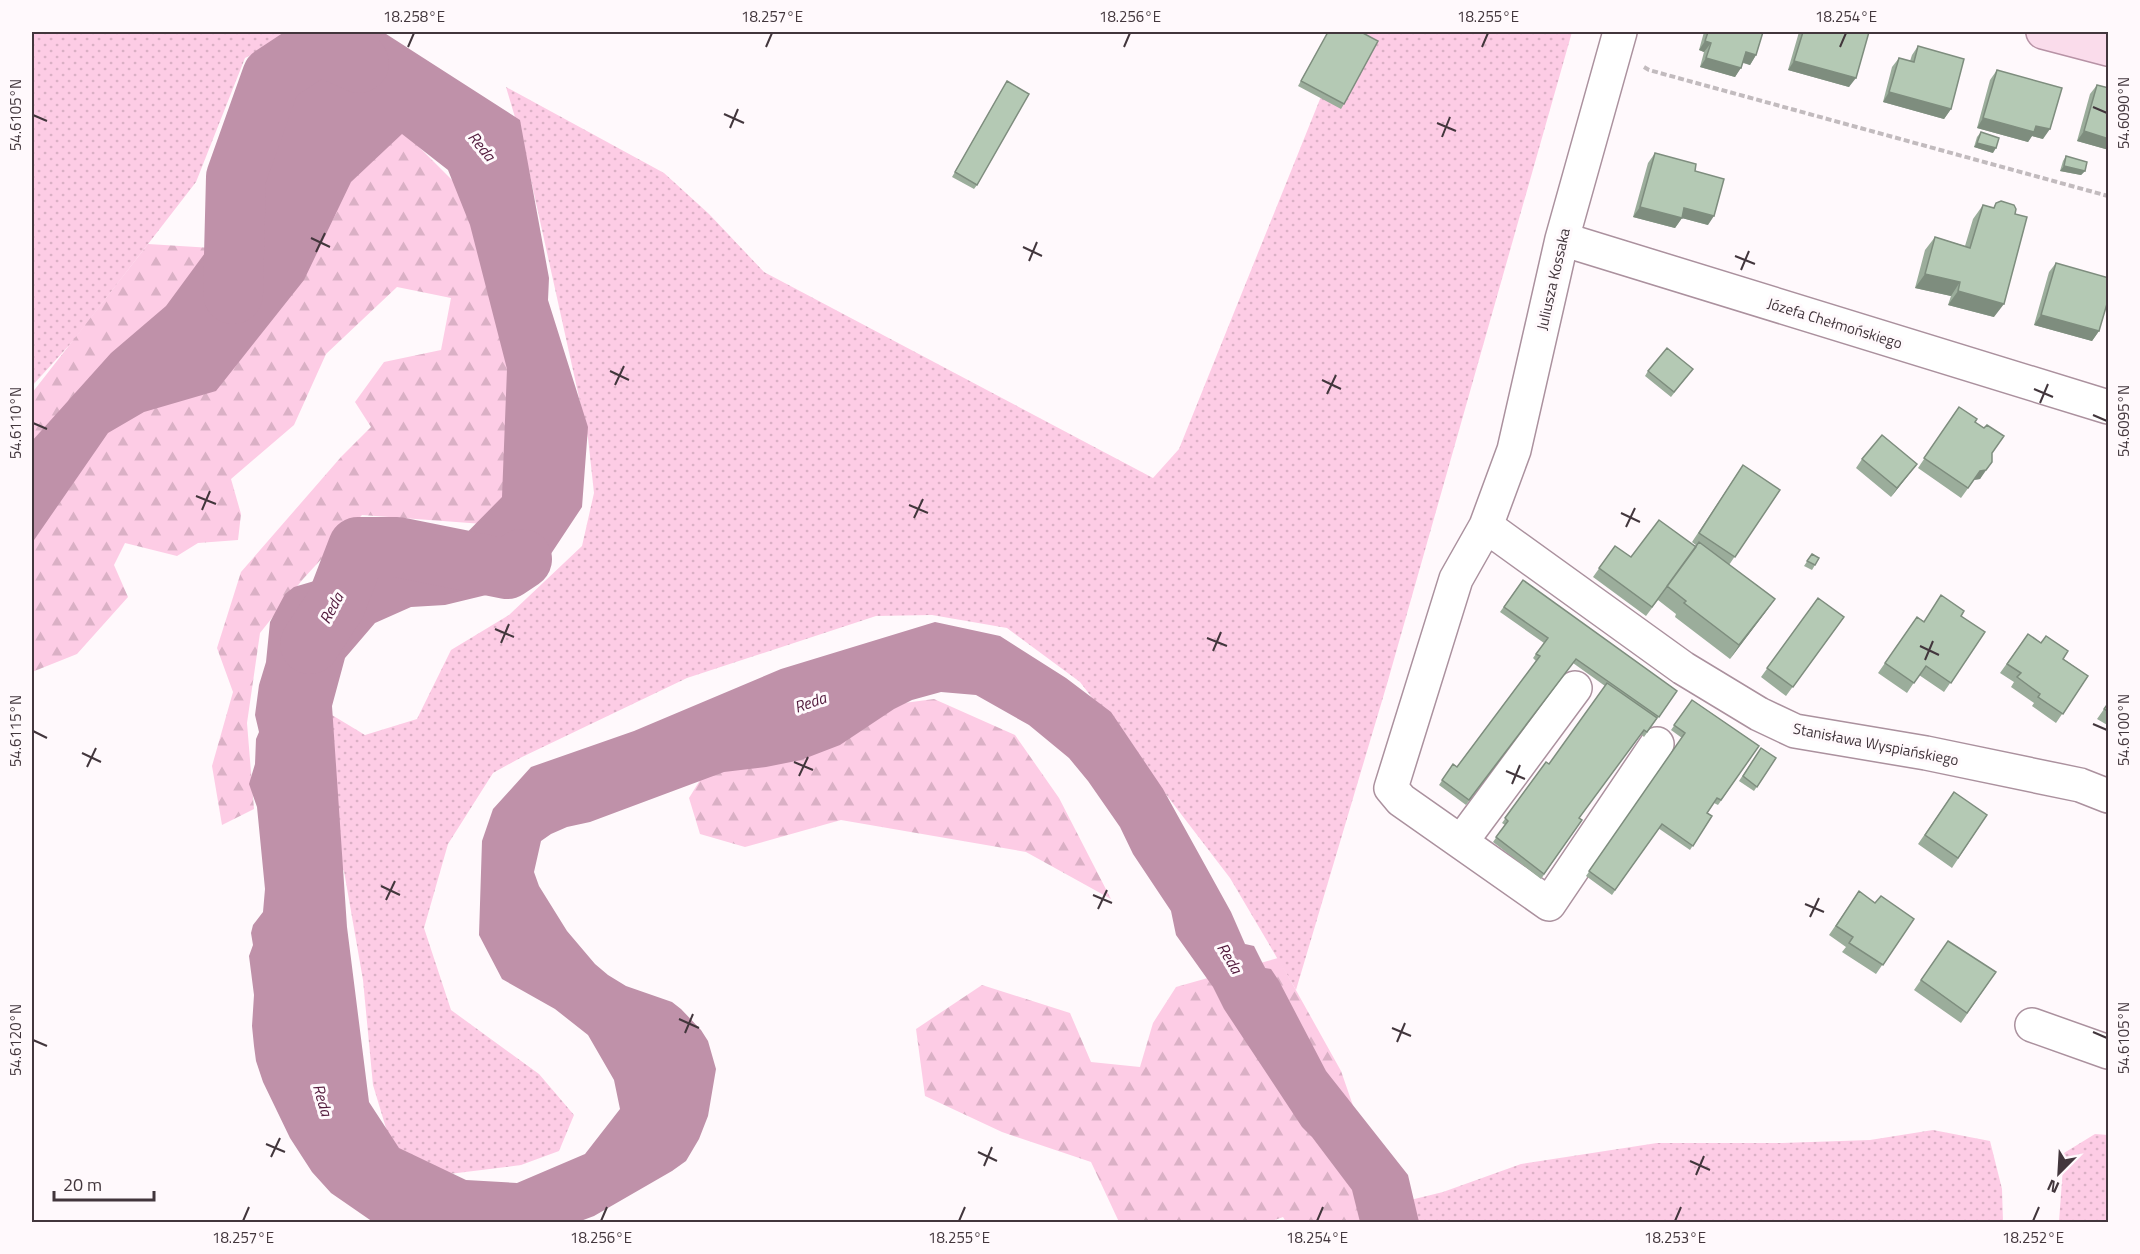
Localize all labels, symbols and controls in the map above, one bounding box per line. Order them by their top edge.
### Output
text: 18.258°E [383,5,445,28]
text: 18.257°E [741,5,803,28]
text: 18.256°E [1099,5,1161,28]
text: 18.255°E [1457,5,1519,28]
text: 18.254°E [1815,5,1877,28]
text: 54.6090°N [2112,77,2135,149]
text: 54.6105°N [4,79,27,151]
water label: Reda [462,126,502,167]
street label: Juliusza Kossaka [1530,225,1576,332]
street label: Józefa Chełmońskiego [1765,292,1905,354]
text: 54.6095°N [2112,385,2135,457]
text: 54.6110°N [4,387,27,459]
water label: Reda [313,587,350,628]
water label: Reda [791,685,830,719]
text: 54.6100°N [2112,694,2135,766]
text: 54.6115°N [4,695,27,767]
street label: Stanisława Wyspiańskiego [1791,717,1961,771]
water label: Reda [1211,938,1249,979]
text: 54.6105°N [2112,1002,2135,1074]
text: 54.6120°N [4,1004,27,1076]
water label: Reda [307,1081,339,1120]
north arrow [2029,1143,2089,1203]
scale bar [54,1164,154,1202]
text: 20 m [63,1171,102,1198]
text: N [2043,1173,2063,1200]
text: 18.257°E [212,1226,274,1249]
text: 18.256°E [570,1226,632,1249]
text: 18.255°E [928,1226,990,1249]
text: 18.254°E [1286,1226,1348,1249]
text: 18.253°E [1644,1226,1706,1249]
text: 18.252°E [2002,1226,2064,1249]

